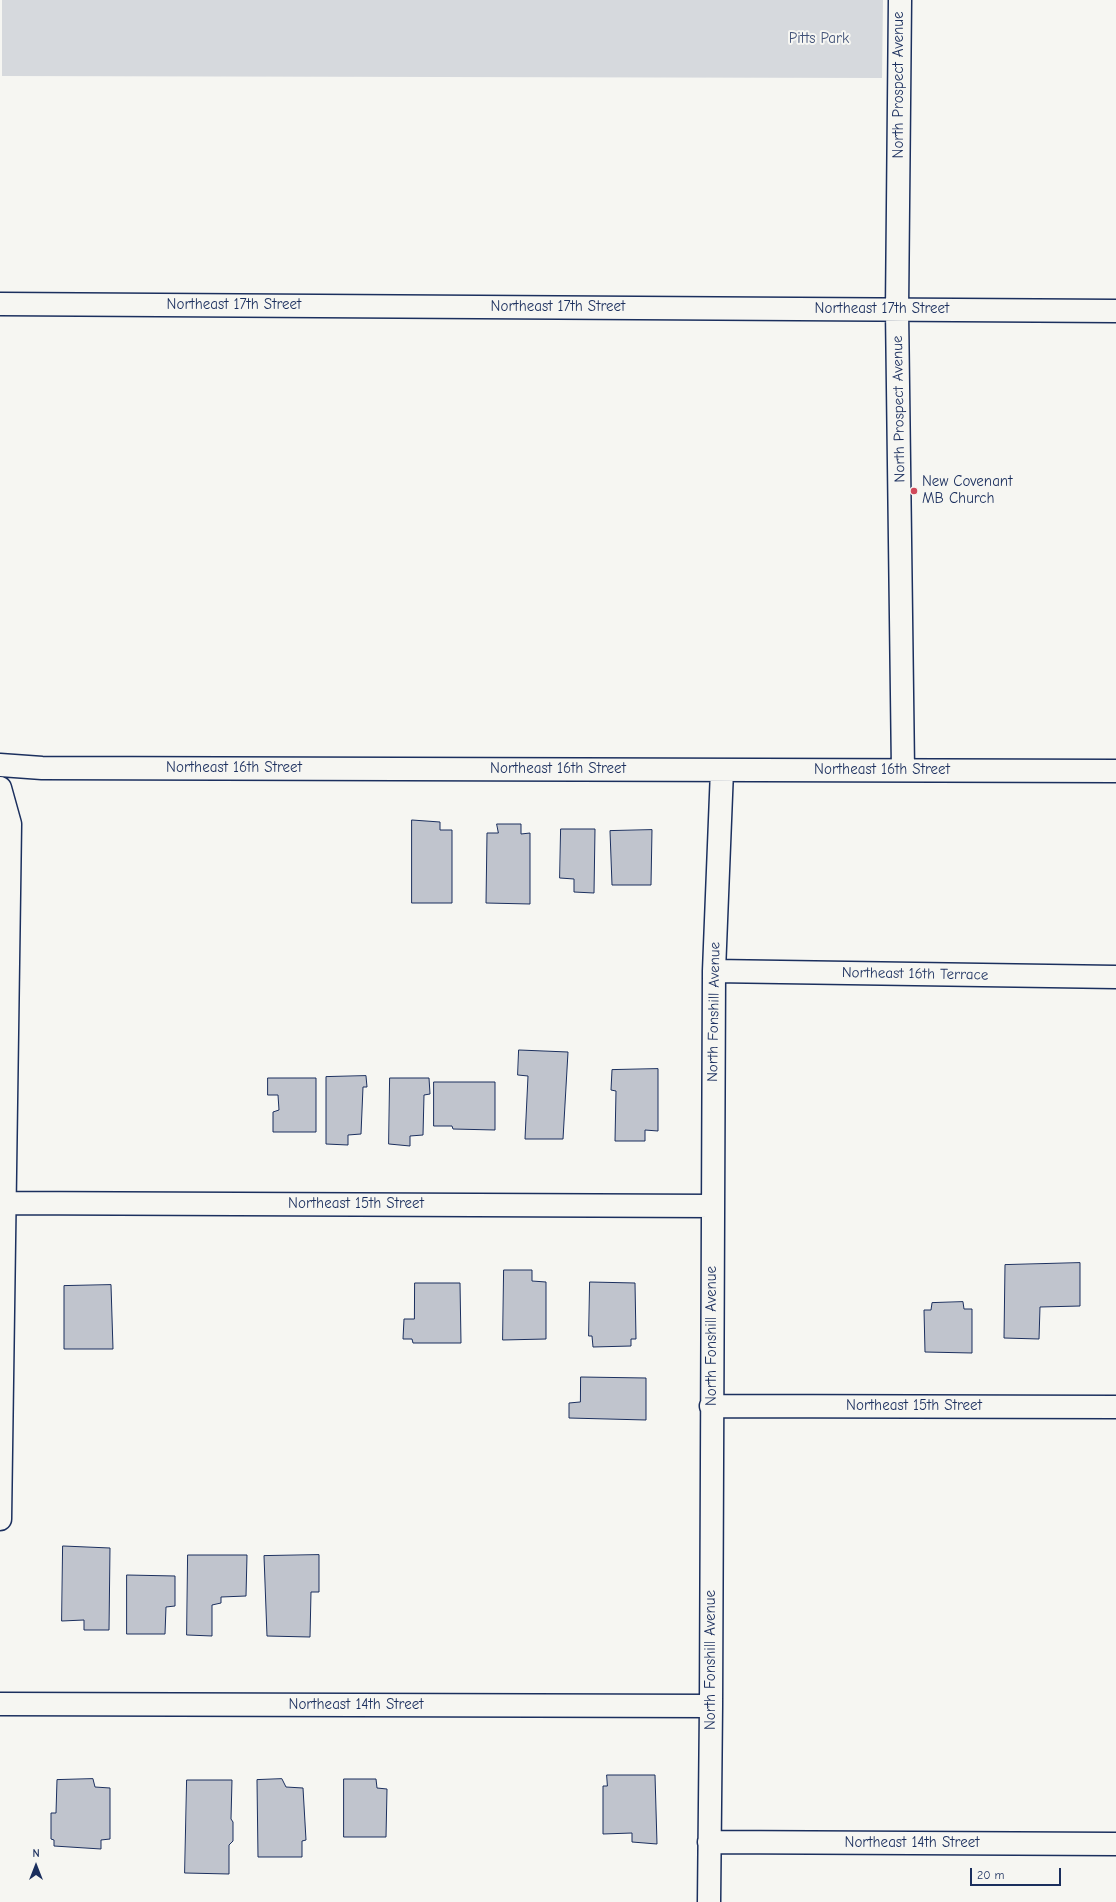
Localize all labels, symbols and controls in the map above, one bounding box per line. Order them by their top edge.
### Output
street label: North Prospect Avenue [890,12,908,158]
park label: Pitts Park [789,30,849,48]
street label: Northeast 17th Street [167,296,301,314]
street label: Northeast 17th Street [491,298,625,316]
street label: Northeast 17th Street [815,300,949,318]
street label: North Prospect Avenue [889,335,909,483]
place label: New Covenant MB Church [922,473,1012,508]
marker: New Covenant MB Church [909,486,919,496]
street label: Northeast 16th Street [166,759,302,777]
street label: Northeast 16th Street [490,760,626,778]
street label: Northeast 16th Street [814,761,950,779]
street label: North Fonshill Avenue [704,942,724,1082]
street label: Northeast 16th Terrace [842,964,988,984]
street label: Northeast 15th Street [288,1195,424,1213]
street label: North Fonshill Avenue [703,1266,721,1406]
street label: Northeast 15th Street [846,1397,982,1415]
street label: North Fonshill Avenue [702,1590,720,1730]
street label: Northeast 14th Street [289,1696,423,1714]
street label: Northeast 14th Street [845,1834,979,1852]
north arrow [16,1846,56,1886]
text: N [32,1847,40,1860]
scale bar [972,1860,1063,1886]
text: 20 m [977,1868,1005,1882]

